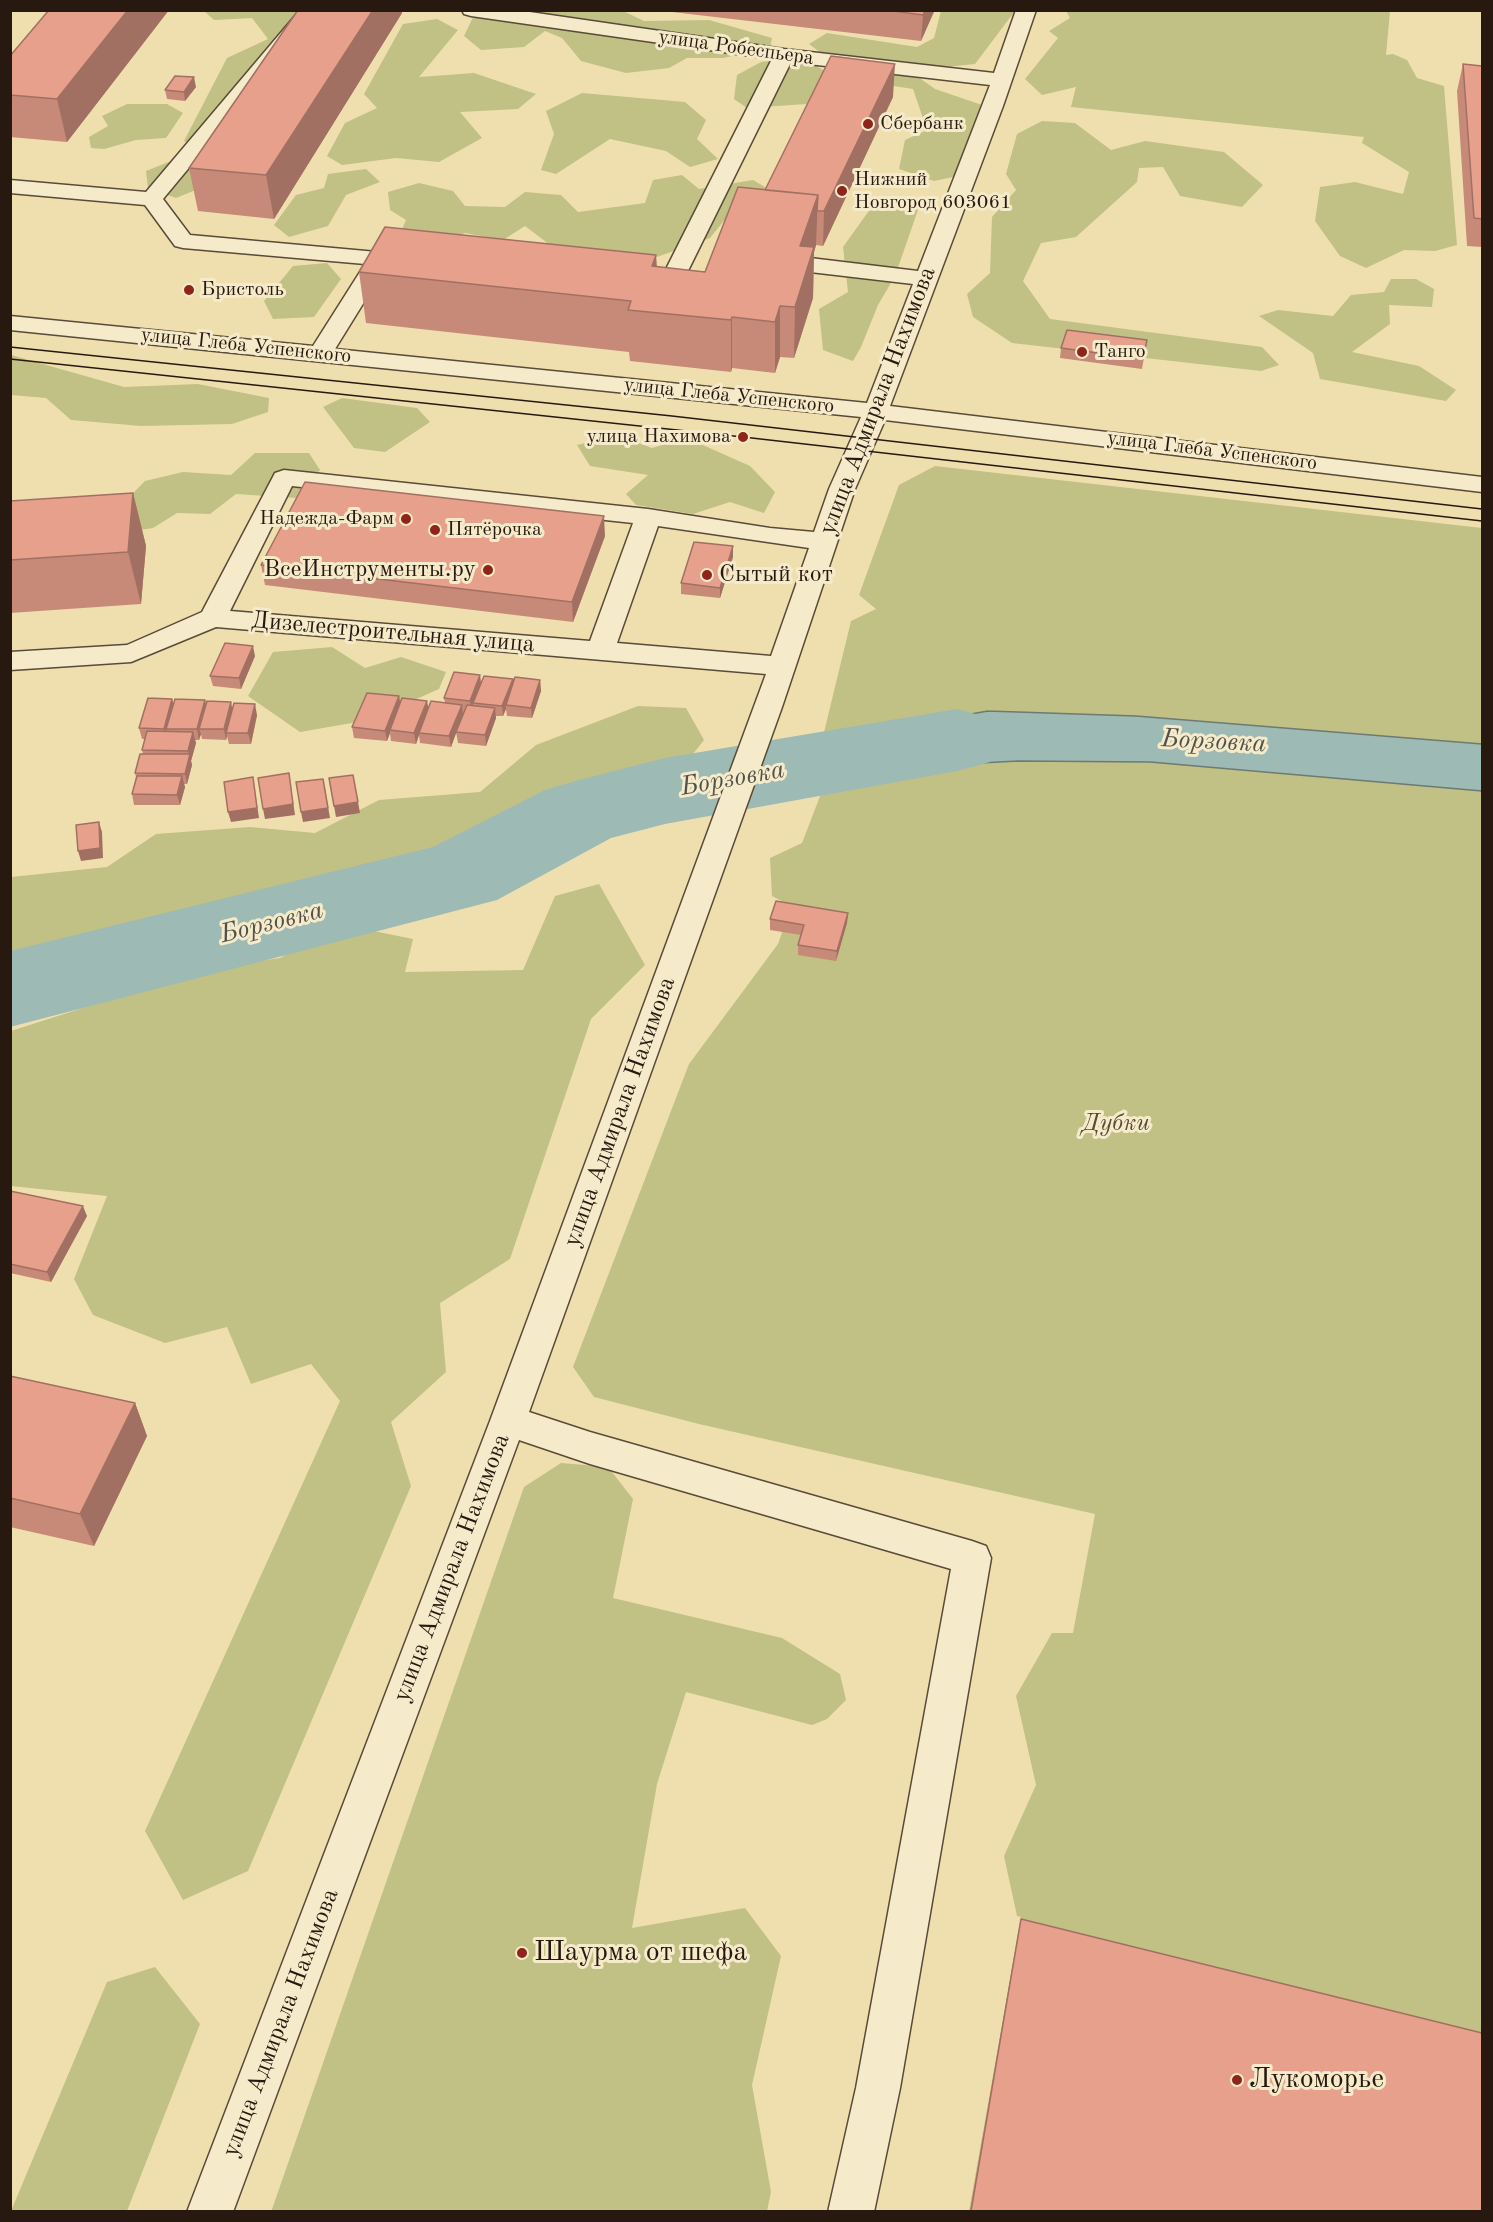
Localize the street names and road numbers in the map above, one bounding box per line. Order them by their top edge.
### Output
street label: улица Робеспьера [657,25,815,71]
street label: улица Адмирала Нахимова [813,263,943,539]
street label: улица Глеба Успенского [140,323,352,369]
street label: улица Глеба Успенского [623,373,835,419]
street label: улица Глеба Успенского [1106,426,1318,476]
street label: Дизелестроительная улица [250,606,536,660]
street label: улица Адмирала Нахимова [558,973,682,1251]
street label: улица Адмирала Нахимова [387,1430,517,1706]
street label: улица Адмирала Нахимова [216,1885,346,2161]

